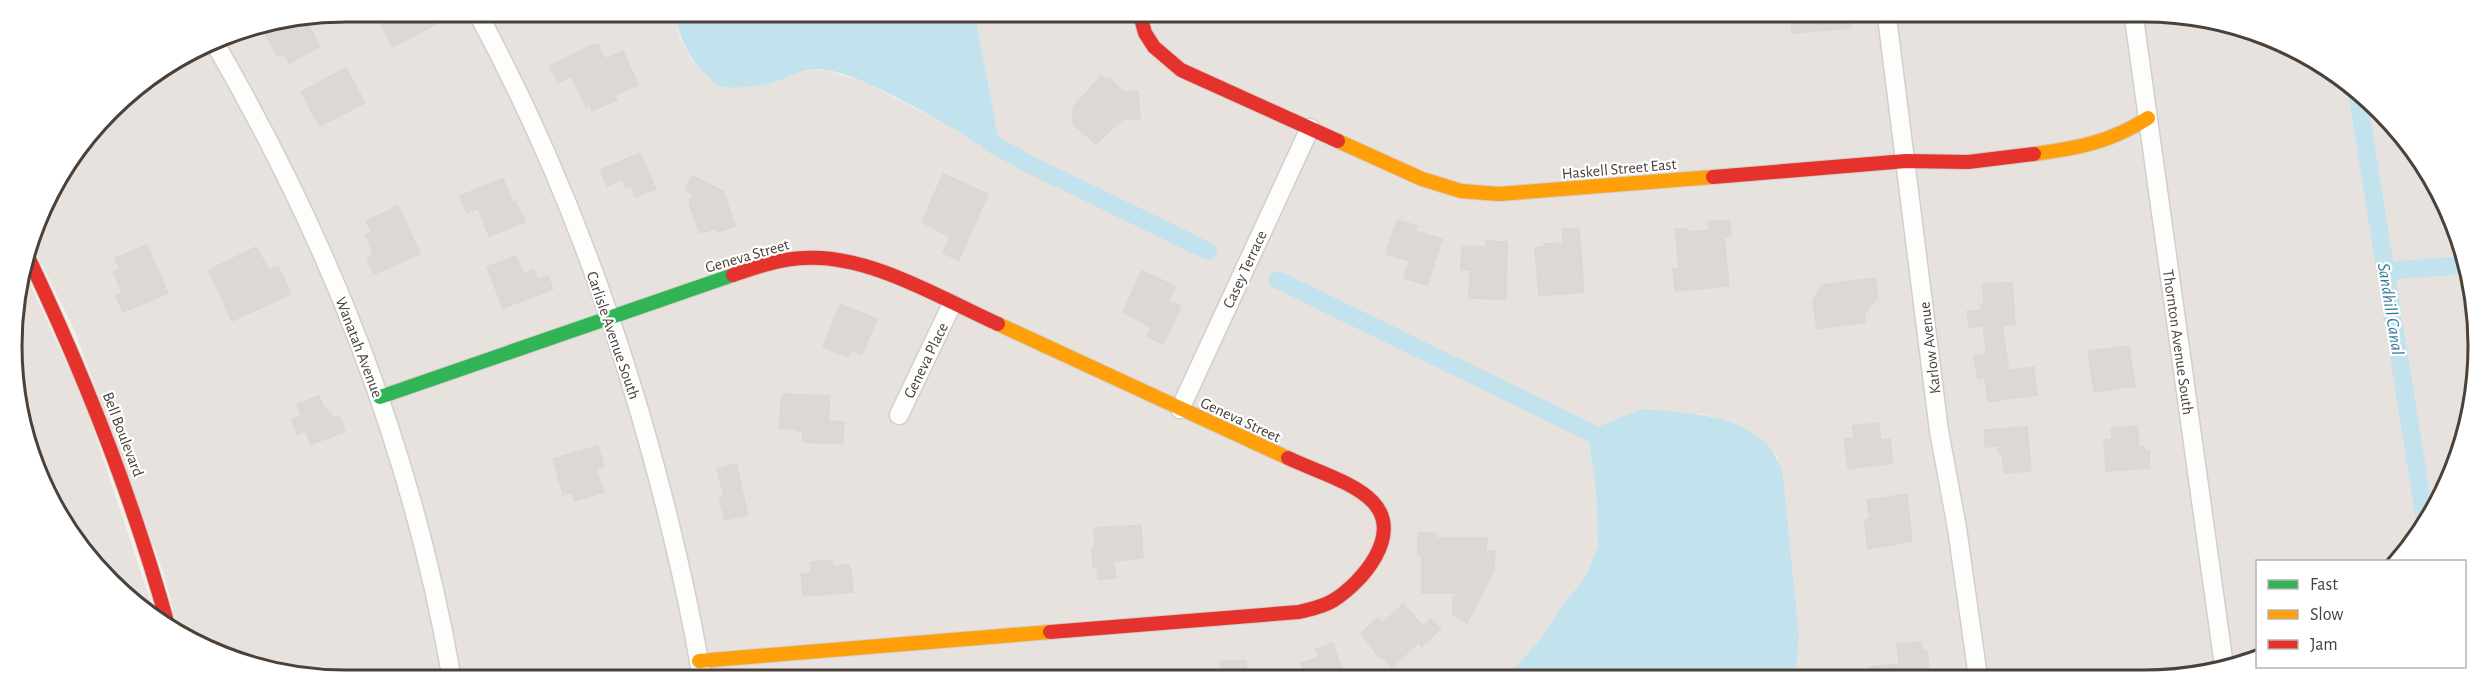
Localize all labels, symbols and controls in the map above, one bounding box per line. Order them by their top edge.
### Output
street label: Haskell Street East [1561,156,1677,182]
street label: Casey Terrace [1220,228,1271,311]
street label: Geneva Street [703,236,791,276]
water label: Sandhill Canal [2374,262,2406,357]
street label: Thornton Avenue South [2160,268,2196,416]
street label: Carlisle Avenue South [584,269,642,401]
street label: Wanatah Avenue [333,295,386,400]
street label: Karlow Avenue [1916,301,1944,395]
street label: Geneva Place [901,320,951,401]
street label: Bell Boulevard [100,390,147,479]
street label: Geneva Street [1198,394,1283,445]
legend [2256,560,2466,668]
text: Fast [2310,576,2338,594]
text: Slow [2310,606,2343,624]
text: Jam [2310,636,2338,654]

